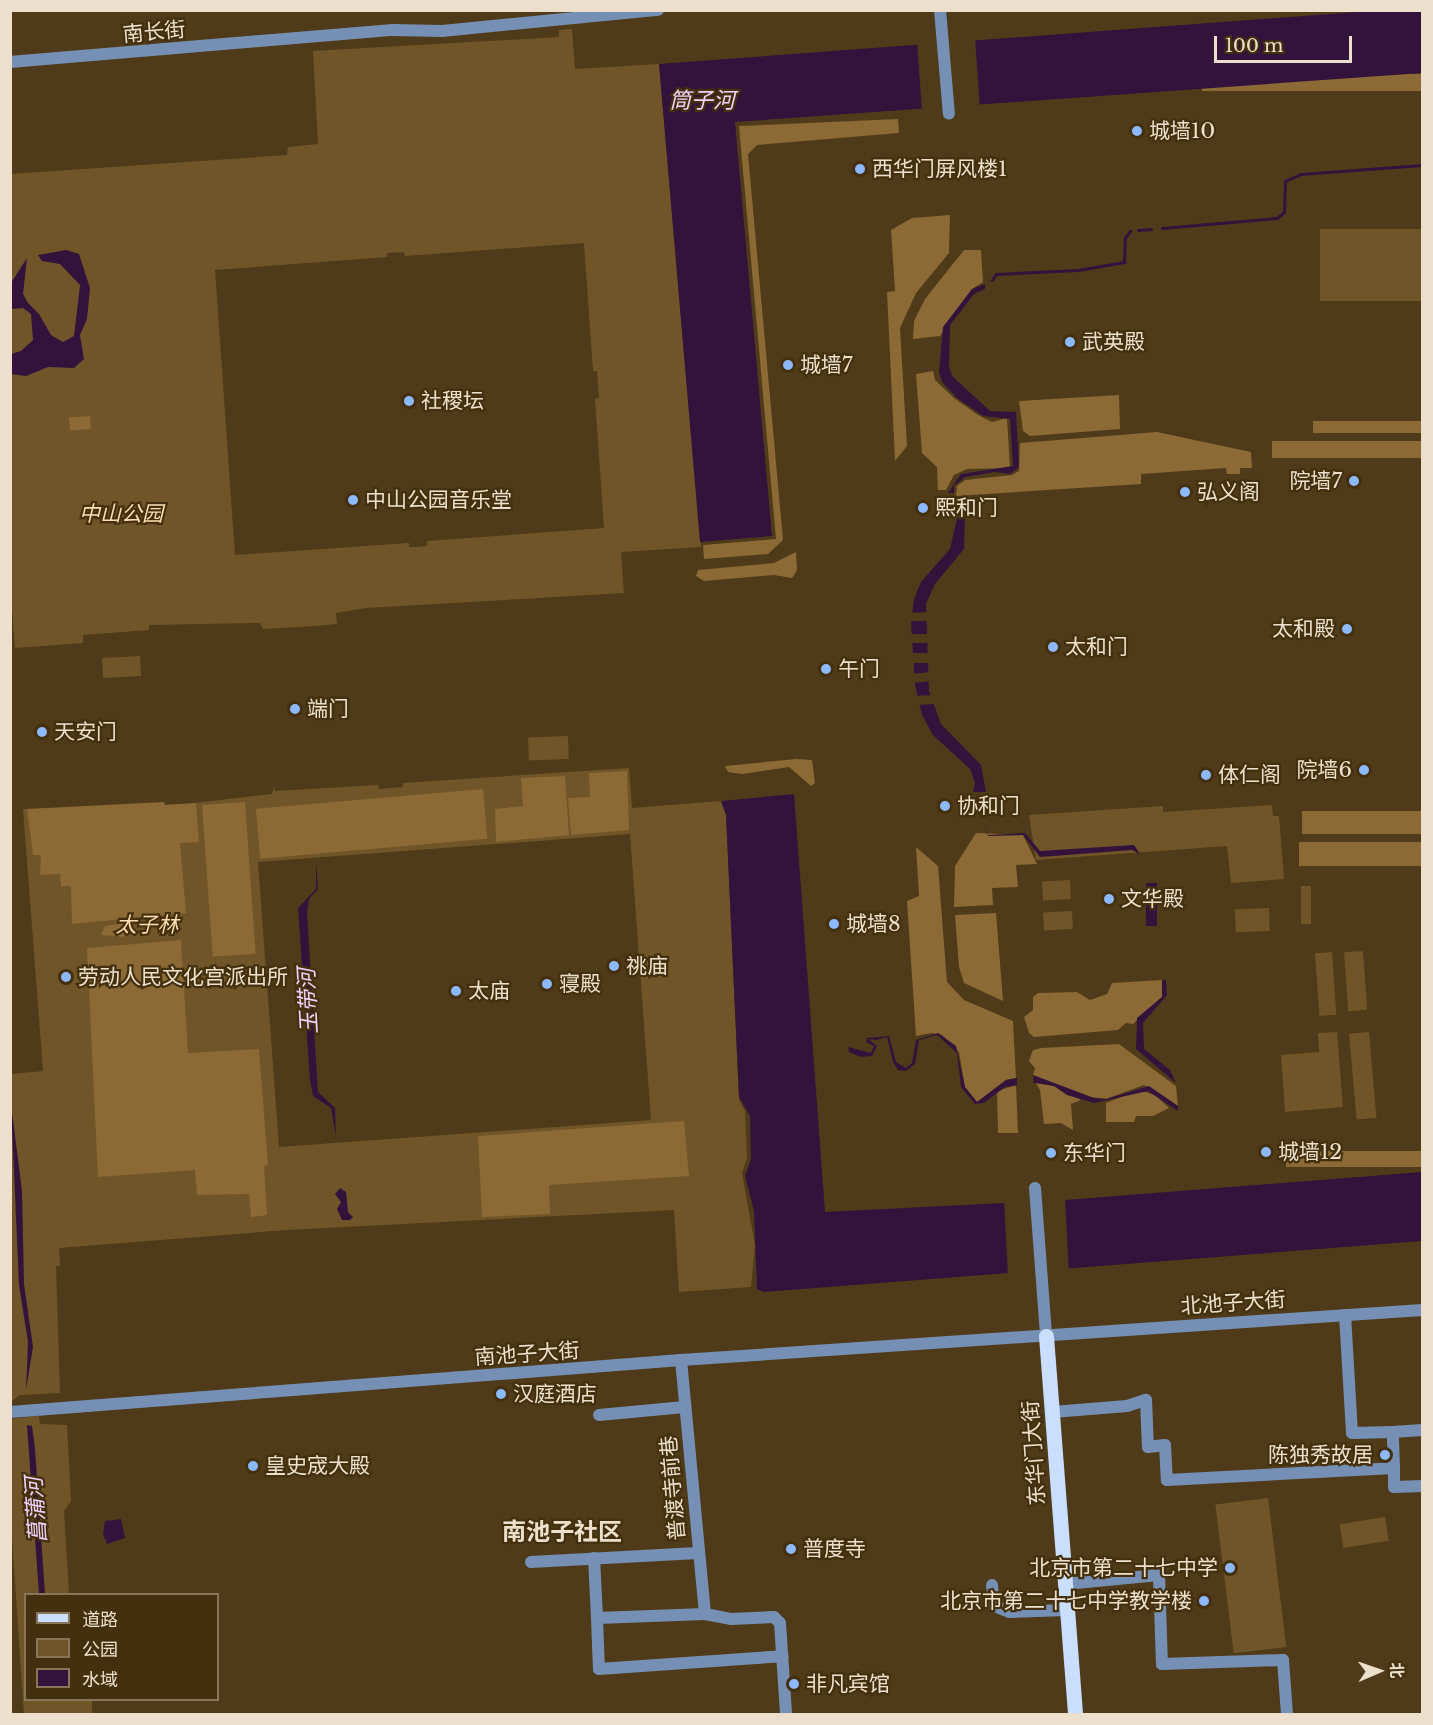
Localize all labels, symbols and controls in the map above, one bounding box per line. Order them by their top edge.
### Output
street label: 南长街 [122,17,186,47]
scale bar [1217,24,1355,62]
text: 100 m [1225,35,1283,57]
water label: 筒子河 [669,88,735,114]
place label: 城墙10 [1149,118,1215,144]
marker: 城墙10 [1130,124,1144,138]
place label: 西华门屏风楼1 [872,156,1007,182]
marker: 西华门屏风楼1 [853,162,867,176]
place label: 武英殿 [1082,329,1145,355]
marker: 武英殿 [1063,335,1077,349]
place label: 城墙7 [800,352,853,378]
marker: 城墙7 [781,358,795,372]
place label: 社稷坛 [421,388,484,414]
marker: 社稷坛 [402,394,416,408]
place label: 院墙7 [1289,468,1342,494]
marker: 院墙7 [1347,474,1361,488]
place label: 弘义阁 [1197,479,1260,505]
marker: 弘义阁 [1178,485,1192,499]
place label: 中山公园音乐堂 [365,487,512,513]
marker: 中山公园音乐堂 [346,493,360,507]
place label: 熙和门 [935,495,998,521]
park label: 中山公园 [79,501,163,527]
marker: 熙和门 [916,501,930,515]
place label: 太和殿 [1272,616,1335,642]
marker: 太和殿 [1340,622,1354,636]
place label: 太和门 [1065,634,1128,660]
marker: 太和门 [1046,640,1060,654]
place label: 午门 [838,656,880,682]
marker: 午门 [819,662,833,676]
place label: 端门 [307,696,349,722]
marker: 端门 [288,702,302,716]
place label: 天安门 [54,719,117,745]
marker: 天安门 [35,725,49,739]
place label: 院墙6 [1296,757,1352,783]
place label: 体仁阁 [1218,762,1281,788]
marker: 院墙6 [1357,763,1371,777]
marker: 体仁阁 [1199,768,1213,782]
place label: 协和门 [957,793,1020,819]
marker: 协和门 [938,799,952,813]
place label: 文华殿 [1121,886,1184,912]
marker: 文华殿 [1102,892,1116,906]
place label: 城墙8 [846,911,901,937]
park label: 太子林 [116,912,178,938]
marker: 城墙8 [827,917,841,931]
place label: 祧庙 [626,953,668,979]
marker: 祧庙 [607,959,621,973]
place label: 劳动人民文化宫派出所 [78,964,288,990]
water label: 玉带河 [293,967,323,1035]
marker: 劳动人民文化宫派出所 [59,970,73,984]
place label: 寝殿 [559,971,601,997]
marker: 寝殿 [540,977,554,991]
place label: 太庙 [468,978,510,1004]
marker: 太庙 [449,984,463,998]
place label: 城墙12 [1278,1139,1342,1165]
place label: 东华门 [1063,1140,1126,1166]
marker: 城墙12 [1259,1145,1273,1159]
marker: 东华门 [1044,1146,1058,1160]
street label: 北池子大街 [1180,1287,1286,1319]
street label: 南池子大街 [474,1338,580,1370]
place label: 汉庭酒店 [513,1381,597,1407]
marker: 汉庭酒店 [494,1387,508,1401]
street label: 东华门大街 [1018,1400,1050,1506]
street label: 普渡寺前巷 [656,1435,690,1541]
place label: 陈独秀故居 [1268,1442,1373,1468]
marker: 陈独秀故居 [1378,1448,1392,1462]
place label: 皇史宬大殿 [265,1453,370,1479]
marker: 皇史宬大殿 [246,1459,260,1473]
water label: 菖蒲河 [21,1476,51,1544]
district label: 南池子社区 [502,1518,622,1546]
place label: 普度寺 [803,1536,866,1562]
marker: 普度寺 [784,1542,798,1556]
place label: 北京市第二十七中学 [1029,1555,1218,1581]
marker: 北京市第二十七中学 [1223,1561,1237,1575]
place label: 北京市第二十七中学教学楼 [940,1588,1192,1614]
legend [24,1593,219,1701]
marker: 北京市第二十七中学教学楼 [1197,1594,1211,1608]
text: 道路 [82,1609,118,1631]
text: 公园 [82,1639,118,1661]
north arrow [1349,1641,1409,1701]
text: 北 [1387,1662,1407,1679]
text: 水域 [82,1669,118,1691]
place label: 非凡宾馆 [806,1671,890,1697]
marker: 非凡宾馆 [787,1677,801,1691]

